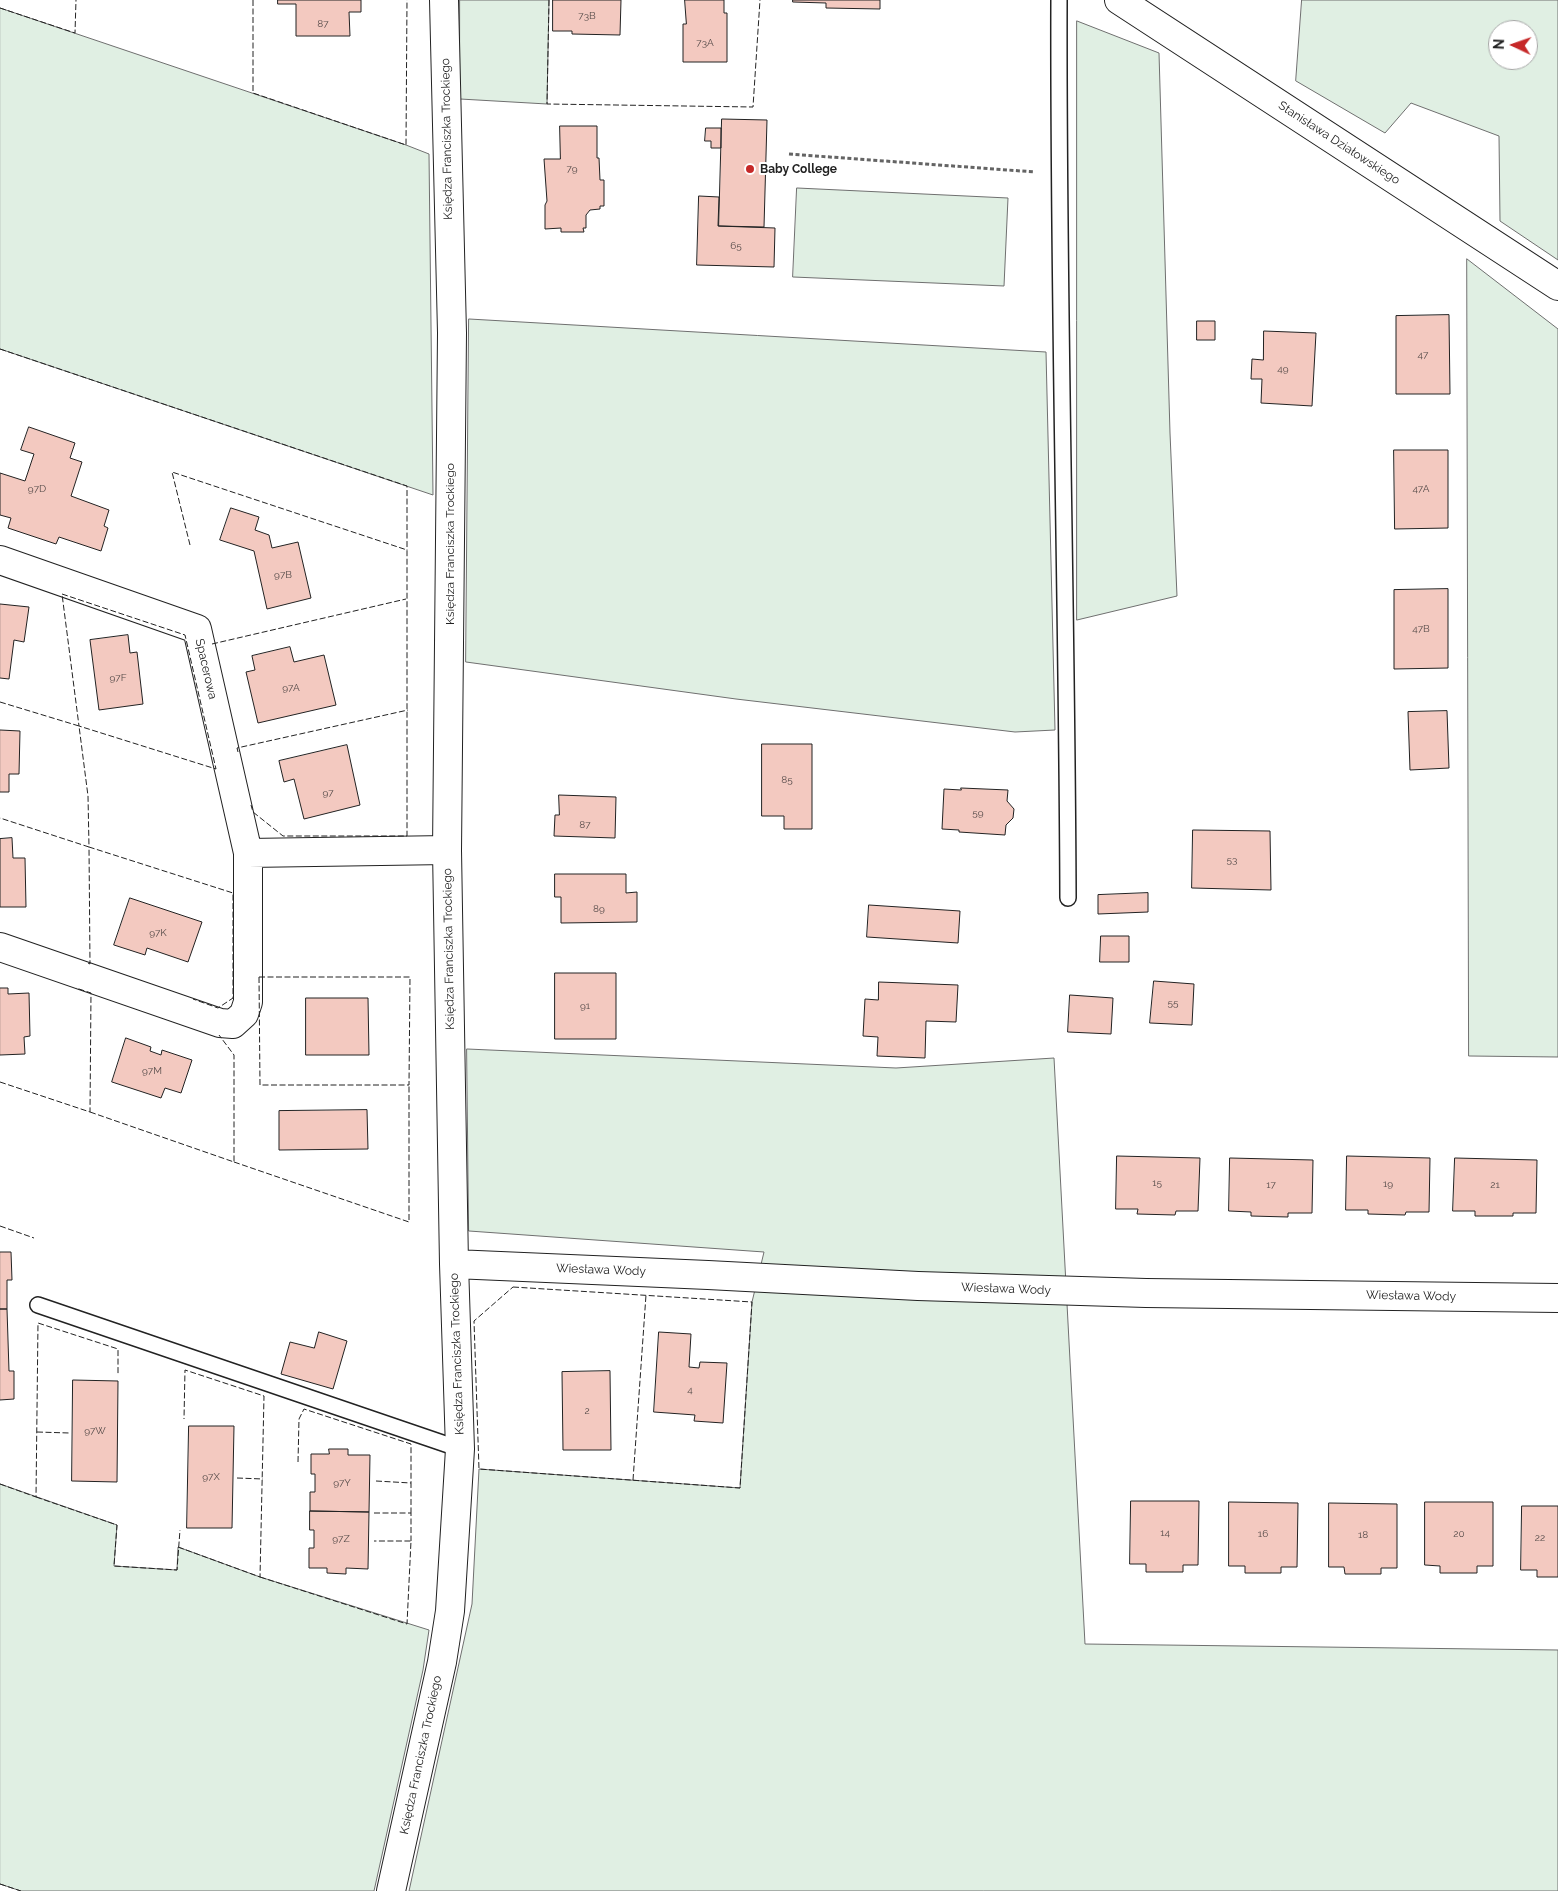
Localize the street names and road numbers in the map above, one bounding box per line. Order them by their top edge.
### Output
street label: Księdza Franciszka Trockiego [438,58,456,220]
street label: Stanisława Działowskiego [1275,98,1403,188]
street label: Księdza Franciszka Trockiego [443,463,457,625]
street label: Spacerowa [192,637,220,701]
street label: Księdza Franciszka Trockiego [440,868,458,1030]
street label: Wiesława Wody [556,1261,646,1279]
street label: Księdza Franciszka Trockiego [447,1273,467,1435]
street label: Wiesława Wody [961,1280,1051,1298]
street label: Wiesława Wody [1366,1288,1456,1304]
street label: Księdza Franciszka Trockiego [397,1674,445,1836]

